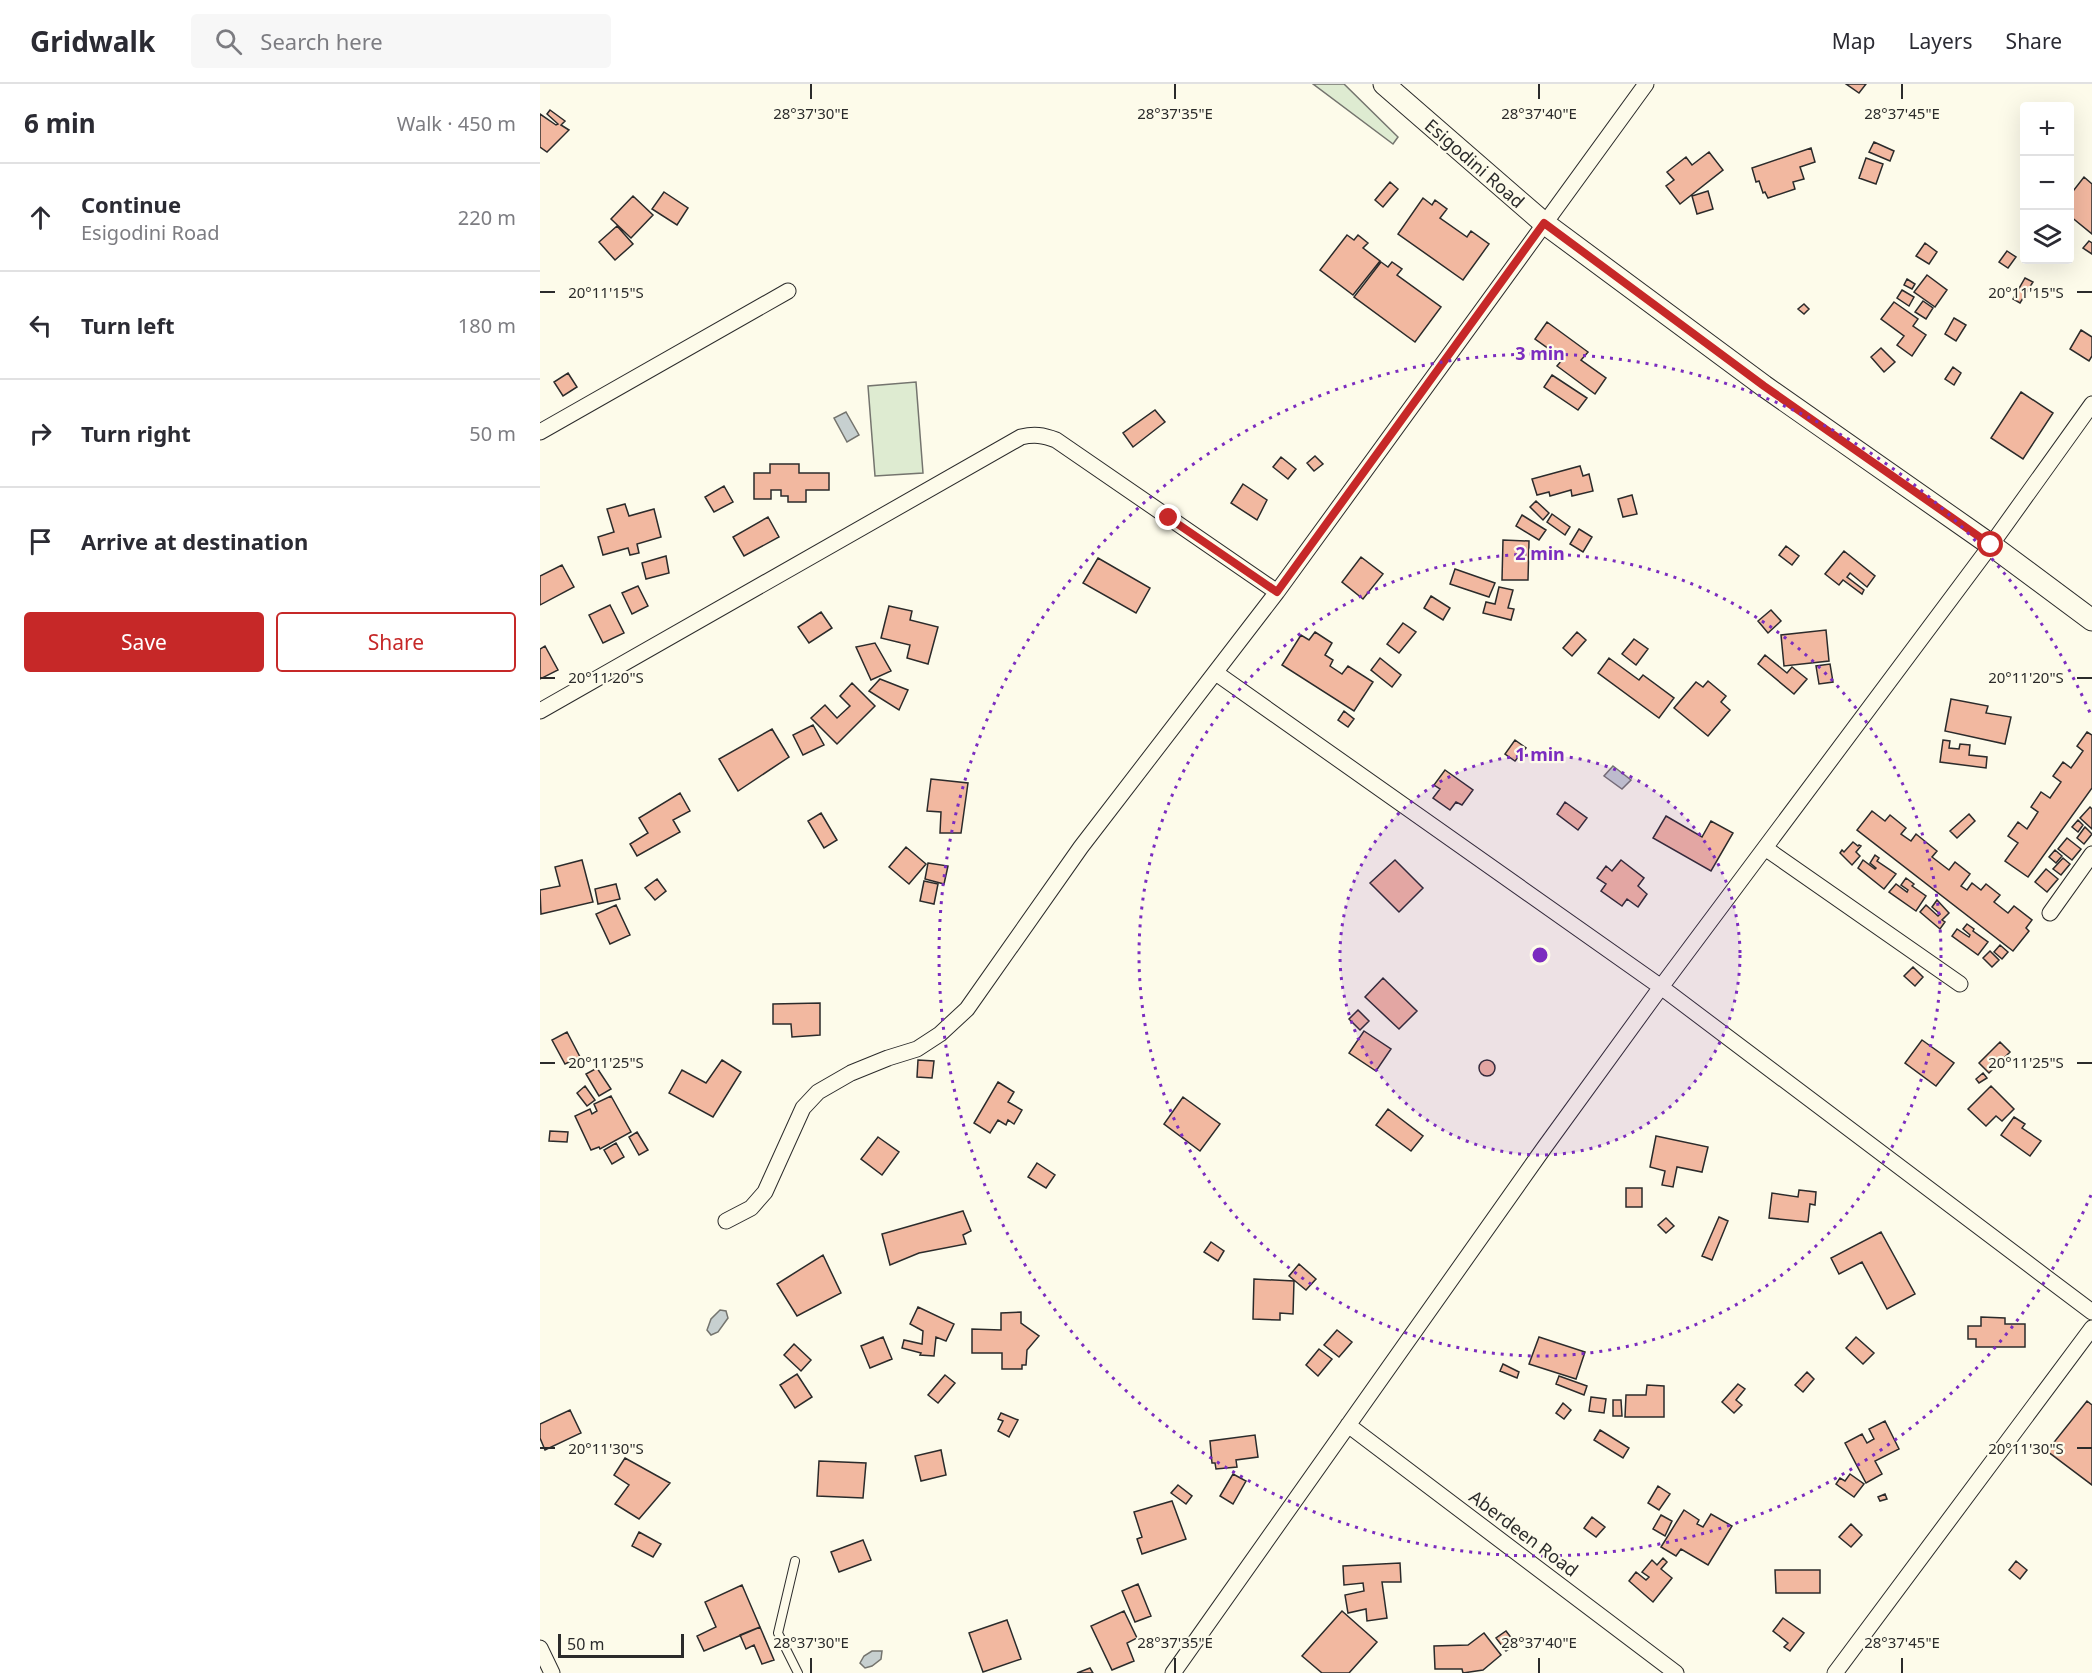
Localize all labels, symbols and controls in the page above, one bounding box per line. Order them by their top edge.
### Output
search box [191,14,611,68]
text: Gridwalk [30,22,155,60]
icon: search [212,25,245,58]
text: Search here [260,26,383,56]
text: Map [1832,27,1876,55]
text: Layers [1909,27,1973,55]
text: Share [2006,27,2062,55]
map controls [2020,102,2074,264]
button: + [2020,102,2074,156]
text: 28°37'30"E [773,103,849,123]
text: 28°37'35"E [1137,103,1213,123]
text: 28°37'40"E [1501,103,1577,123]
text: 28°37'45"E [1864,103,1940,123]
text: 6 min [24,105,96,141]
text: Walk · 450 m [397,110,516,137]
street label: Esigodini Road [1420,113,1530,213]
button: − [2020,156,2074,210]
text: Continue [81,189,181,219]
icon: ahead [24,201,57,234]
text: 220 m [458,204,516,231]
button: layers [2020,210,2074,264]
text: Esigodini Road [81,219,220,246]
text: 20°11'15"S [568,282,644,302]
text: 20°11'15"S [1988,282,2064,302]
icon: left [24,309,57,342]
text: Turn left [81,310,175,340]
text: 180 m [458,312,516,339]
text: 3 min [1515,341,1565,365]
icon: right [24,417,57,450]
text: Turn right [81,418,191,448]
text: 50 m [469,420,516,447]
route end [1155,504,1181,530]
icon: arrive [24,525,57,558]
text: Arrive at destination [81,526,308,556]
route start [1977,531,2003,557]
text: 2 min [1515,541,1565,565]
button: Save [24,612,264,672]
button: Share [276,612,516,672]
text: 20°11'20"S [568,667,644,687]
text: 20°11'20"S [1988,667,2064,687]
text: 1 min [1515,742,1565,766]
centre of rings [1530,945,1550,965]
text: 20°11'25"S [568,1052,644,1072]
text: 20°11'25"S [1988,1052,2064,1072]
text: 20°11'30"S [568,1438,644,1458]
text: 20°11'30"S [1988,1438,2064,1458]
street label: Aberdeen Road [1465,1484,1583,1582]
scale bar [558,1631,684,1658]
text: 28°37'30"E [773,1632,849,1652]
text: 28°37'35"E [1137,1632,1213,1652]
text: 28°37'40"E [1501,1632,1577,1652]
text: 28°37'45"E [1864,1632,1940,1652]
text: 50 m [567,1633,604,1655]

